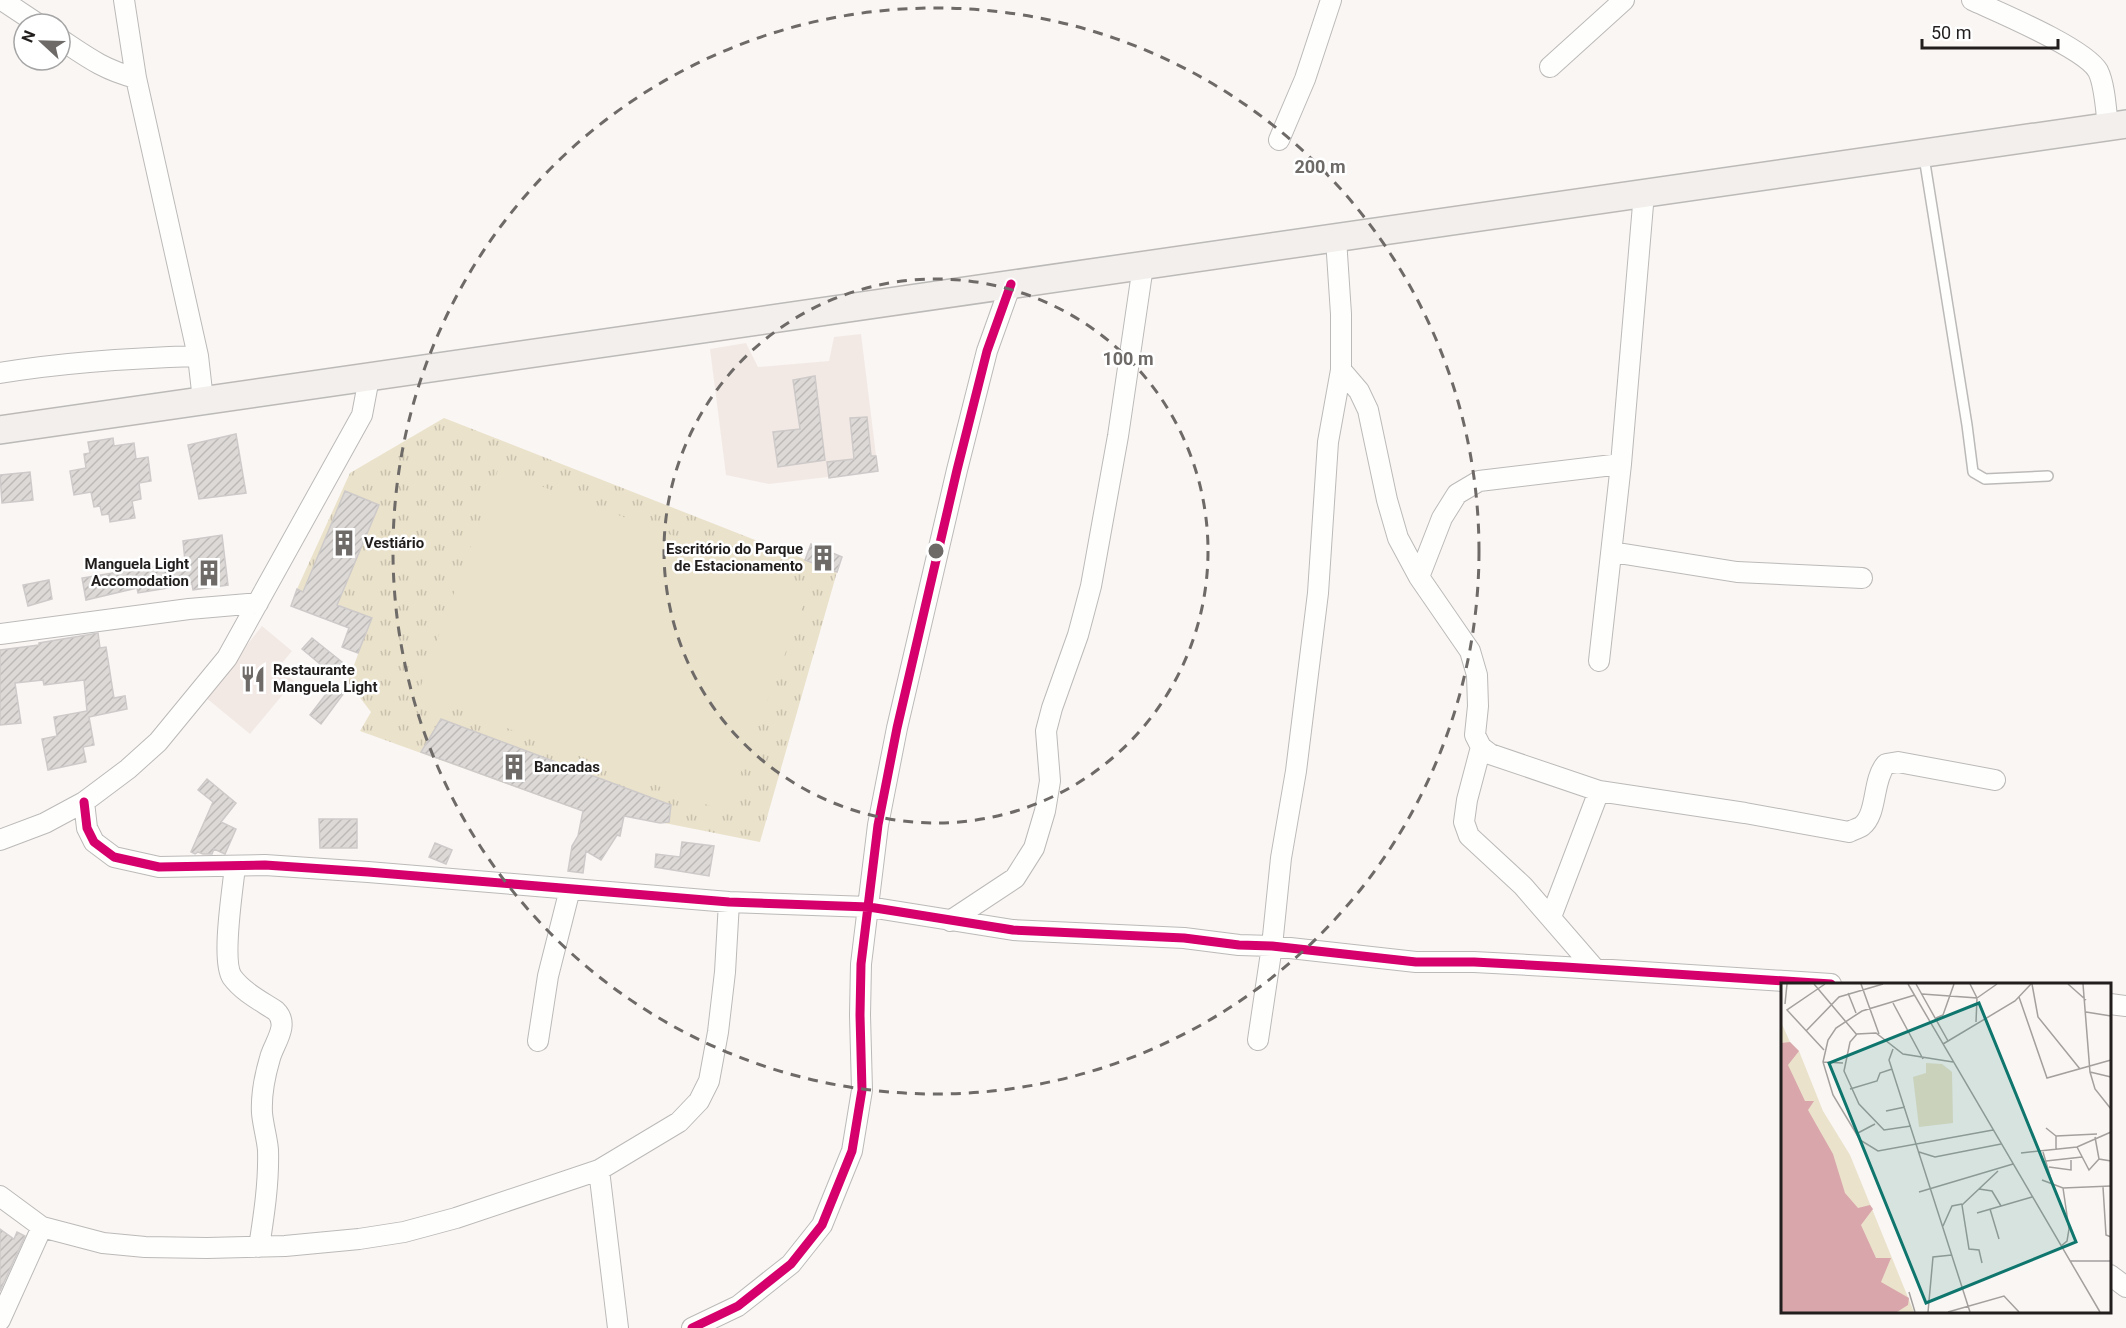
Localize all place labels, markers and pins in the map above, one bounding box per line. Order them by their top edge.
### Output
building icon: Vestiário [329,528,359,558]
place label: Vestiário [364,534,424,552]
place label: Escritório do Parque de Estacionamento [666,540,803,575]
centre of rings [926,541,946,561]
building icon: Escritório do Parque de Estacionamento [808,543,838,573]
place label: Manguela Light Accomodation [85,555,189,590]
building icon: Manguela Light Accomodation [194,558,224,588]
place label: Restaurante Manguela Light [273,661,378,696]
restaurant icon: Restaurante Manguela Light [238,664,268,694]
building icon: Bancadas [499,752,529,782]
place label: Bancadas [534,758,600,776]

